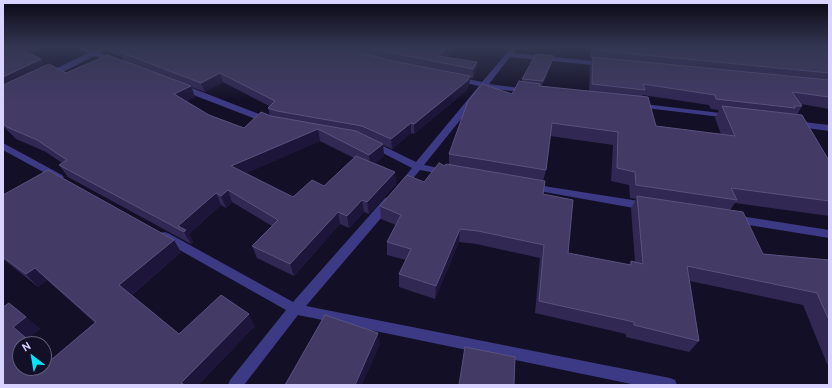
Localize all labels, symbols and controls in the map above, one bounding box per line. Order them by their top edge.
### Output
north arrow [12,336,52,376]
text: N [19,339,33,355]

